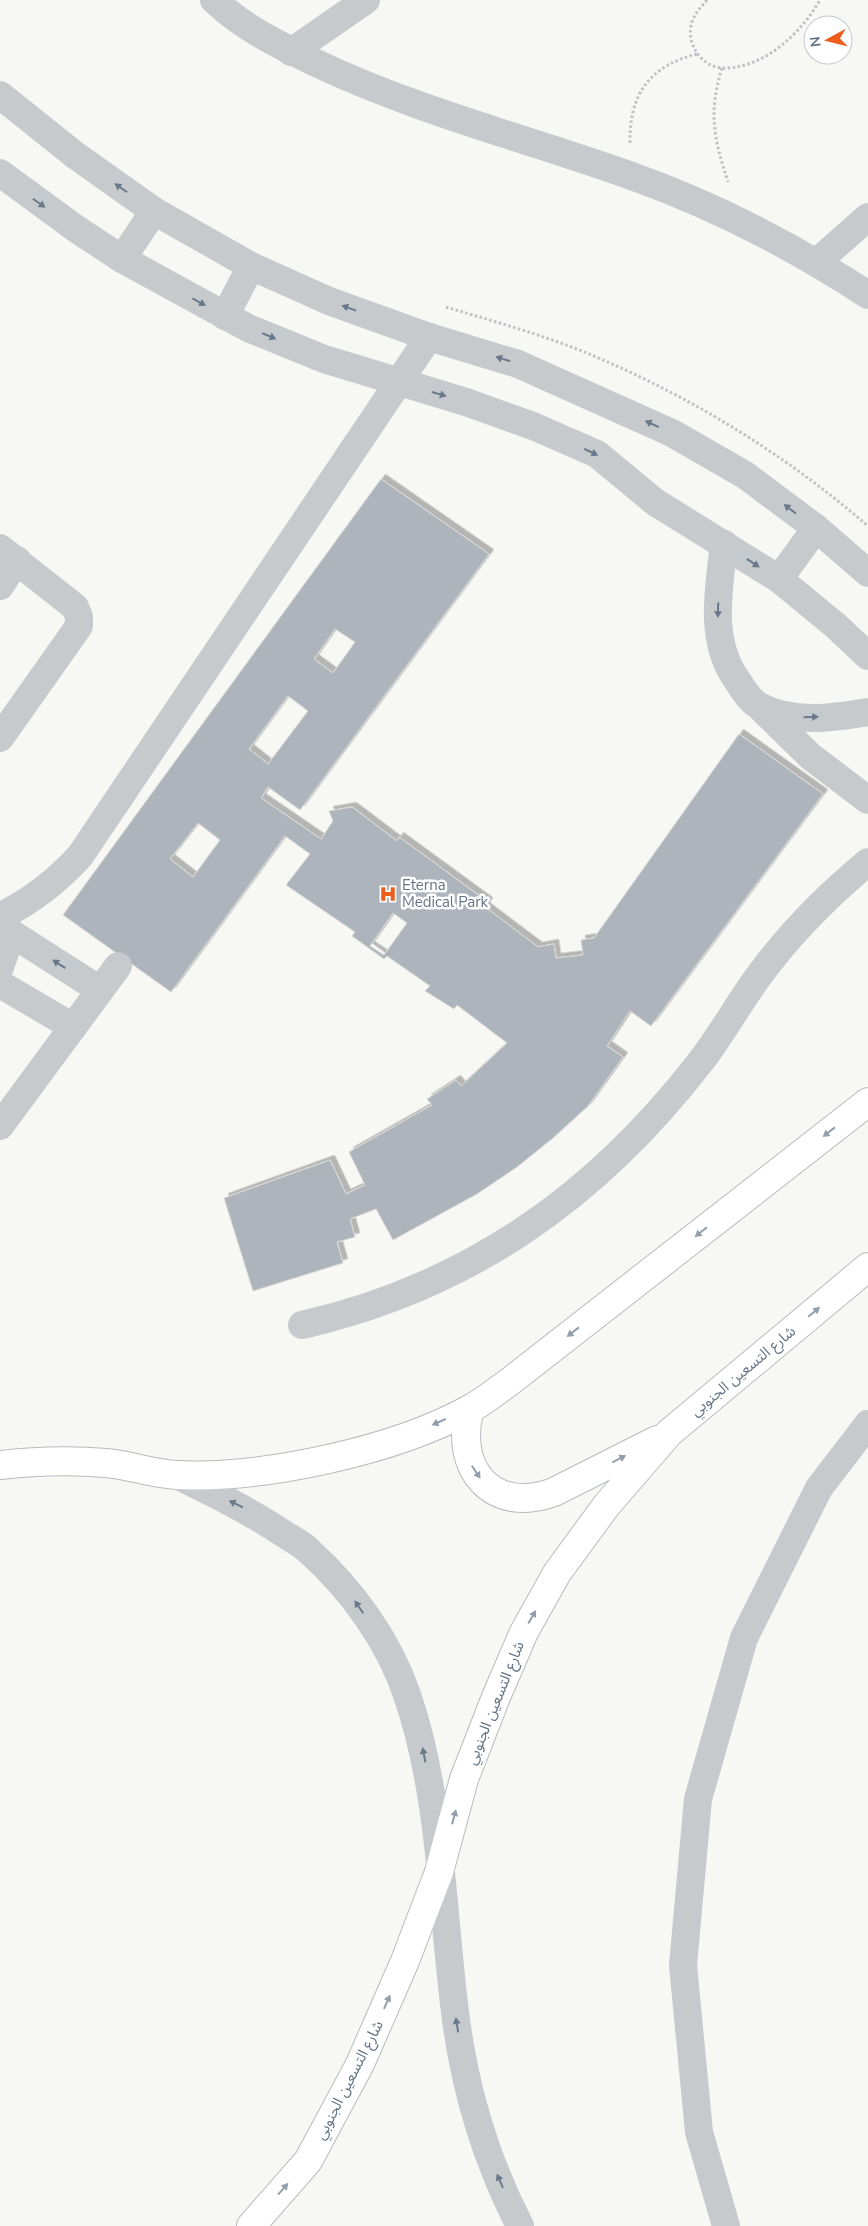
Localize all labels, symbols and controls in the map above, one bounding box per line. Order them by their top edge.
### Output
north arrow [803,15,853,65]
text: N [806,35,826,48]
one-way arrow [114,183,127,193]
one-way arrow [32,198,45,208]
one-way arrow [192,298,207,306]
one-way arrow [341,304,356,311]
one-way arrow [262,333,276,341]
one-way arrow [495,355,510,363]
one-way arrow [432,390,447,398]
one-way arrow [645,419,659,427]
one-way arrow [584,448,598,456]
one-way arrow [784,503,797,514]
one-way arrow [747,558,760,568]
one-way arrow [714,602,722,618]
one-way arrow [803,713,819,721]
place label: Eterna Medical Park [402,875,489,912]
hospital icon: Eterna Medical Park [378,884,398,904]
one-way arrow [52,959,65,969]
one-way arrow [823,1126,836,1137]
one-way arrow [695,1227,708,1237]
one-way arrow [807,1307,820,1318]
street label: شارع التسعين الجنوبي [686,1321,801,1422]
one-way arrow [567,1327,580,1337]
one-way arrow [432,1419,446,1427]
one-way arrow [612,1455,627,1463]
one-way arrow [471,1465,481,1479]
one-way arrow [229,1500,243,1508]
one-way arrow [354,1600,364,1614]
one-way arrow [528,1610,536,1624]
street label: شارع التسعين الجنوبي [461,1638,531,1768]
one-way arrow [419,1746,427,1762]
one-way arrow [451,1809,459,1824]
one-way arrow [384,1995,392,2009]
street label: شارع التسعين الجنوبي [310,2017,390,2144]
one-way arrow [453,2017,461,2033]
one-way arrow [496,2174,503,2189]
one-way arrow [278,2183,289,2196]

